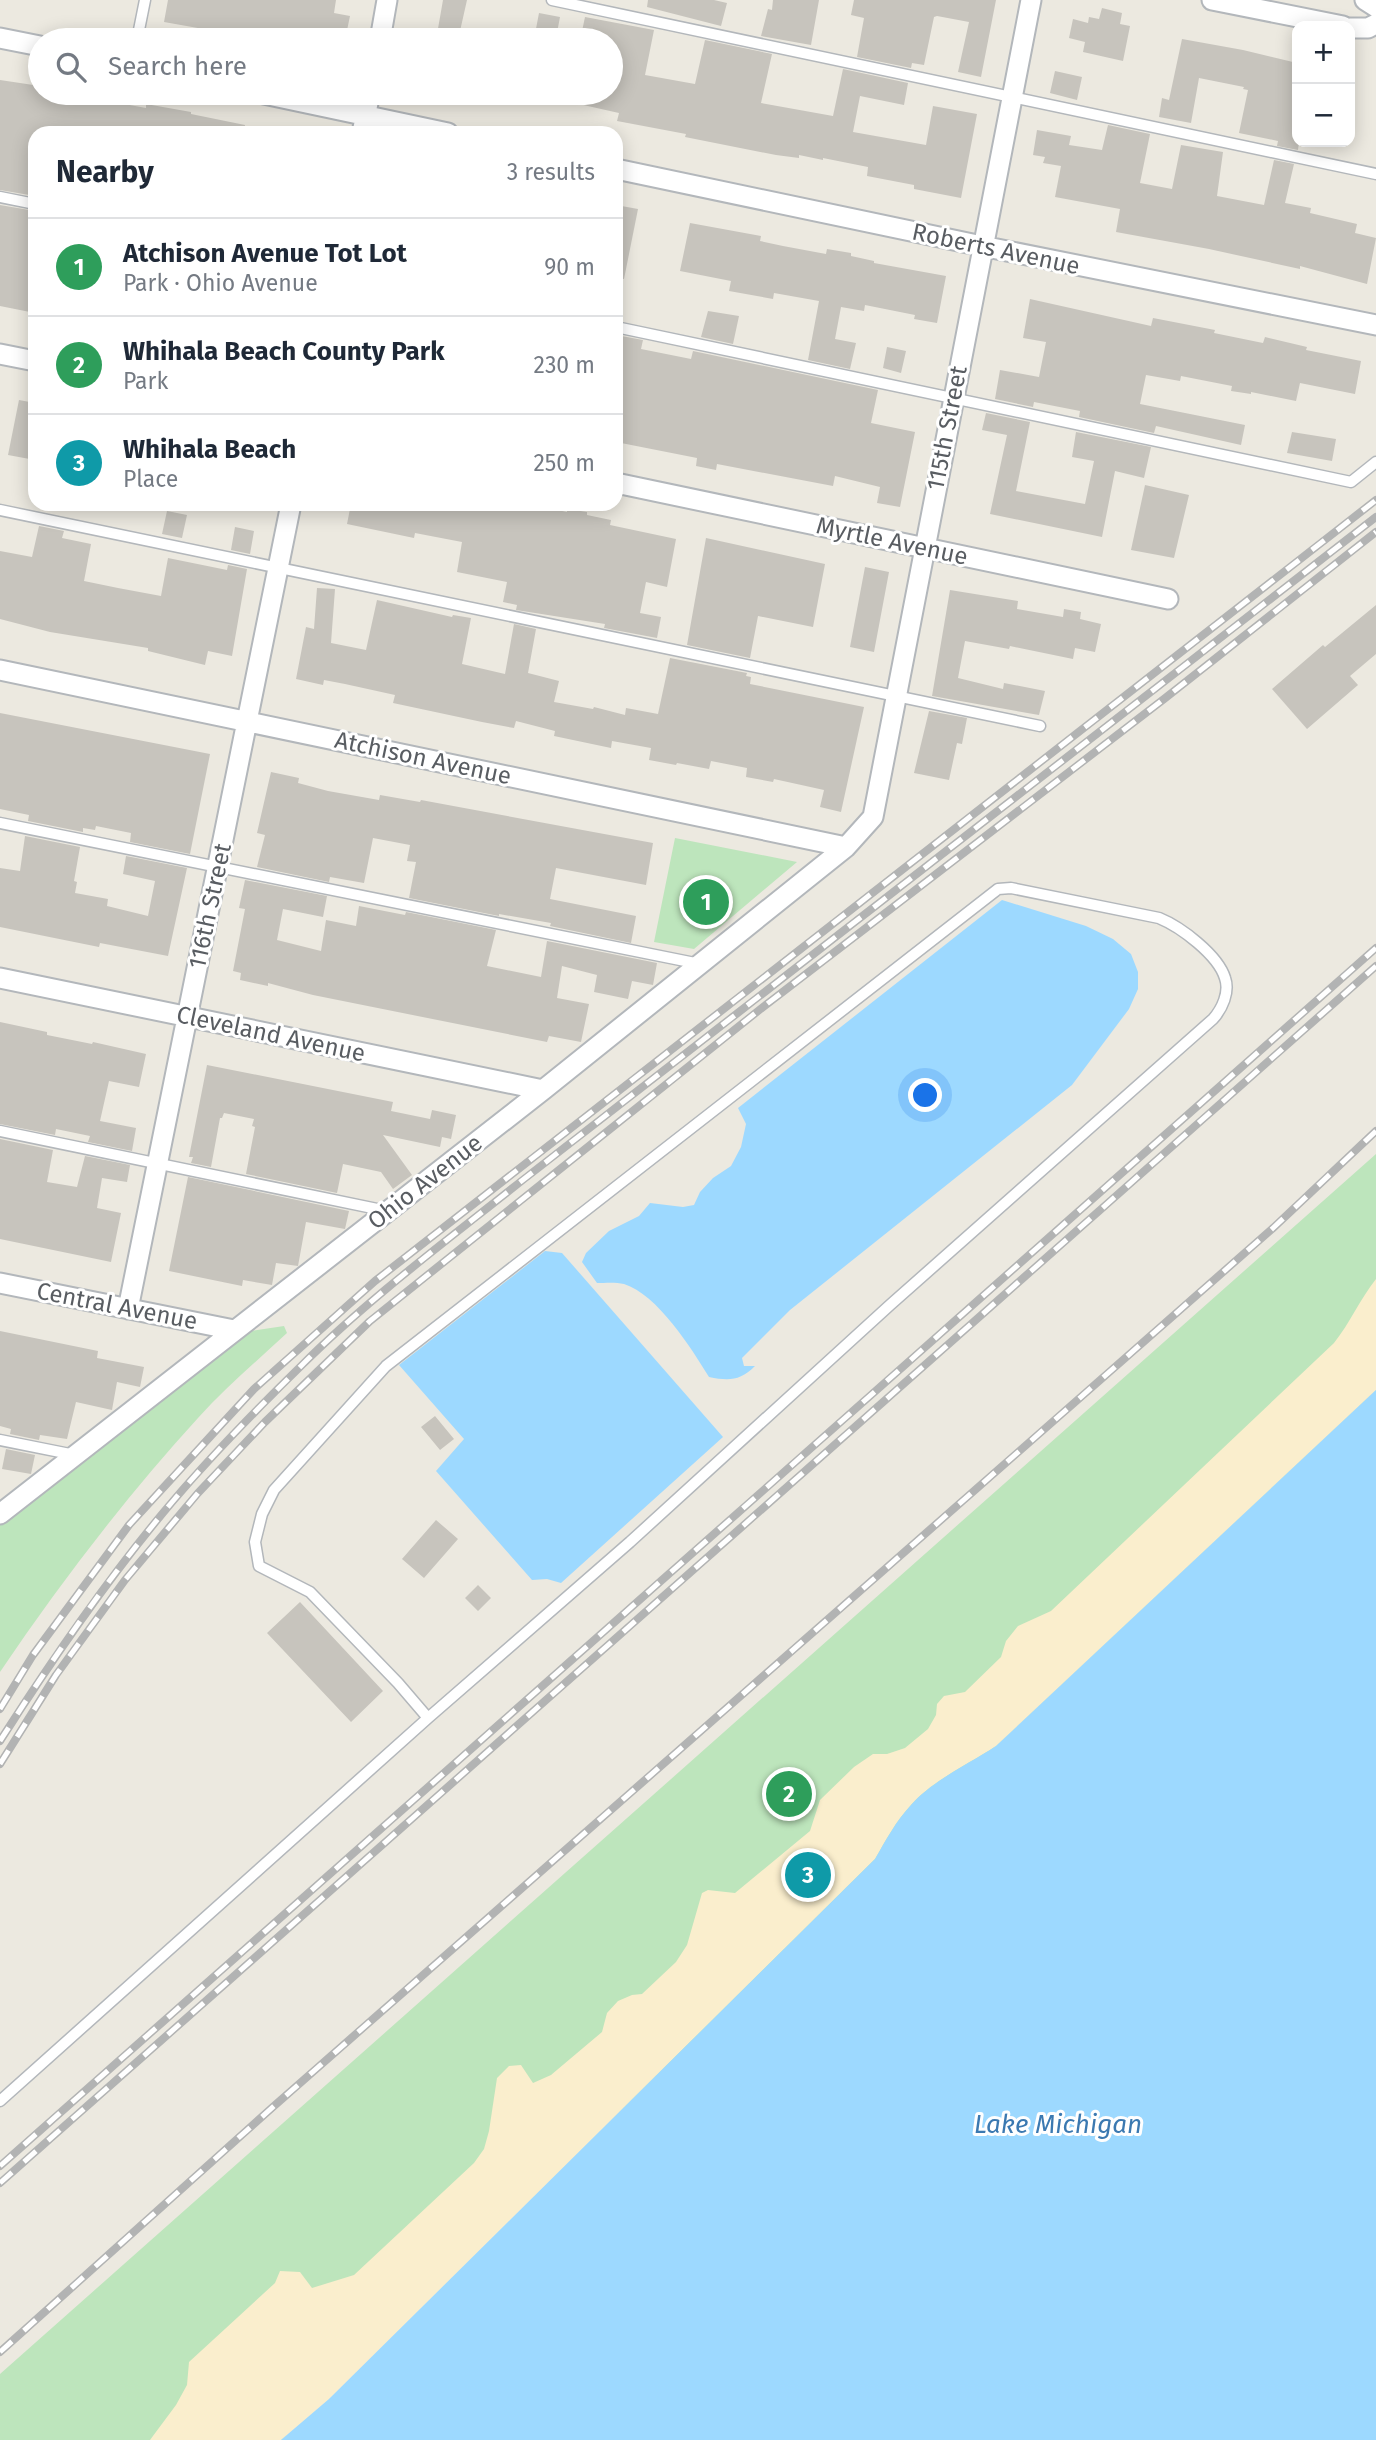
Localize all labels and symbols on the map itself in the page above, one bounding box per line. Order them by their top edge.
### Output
street label: Roberts Avenue [910,218,1082,280]
street label: 115th Street [921,363,973,493]
street label: Myrtle Avenue [814,511,970,571]
street label: Atchison Avenue [332,726,514,790]
street label: 116th Street [183,840,237,971]
pin: 1 [683,876,729,928]
street label: Cleveland Avenue [174,1000,368,1068]
your location [908,1078,942,1112]
street label: Ohio Avenue [362,1129,488,1235]
street label: Central Avenue [34,1277,200,1335]
pin: 2 [766,1768,812,1820]
pin: 3 [785,1849,831,1901]
water label: Lake Michigan [974,2109,1142,2140]

